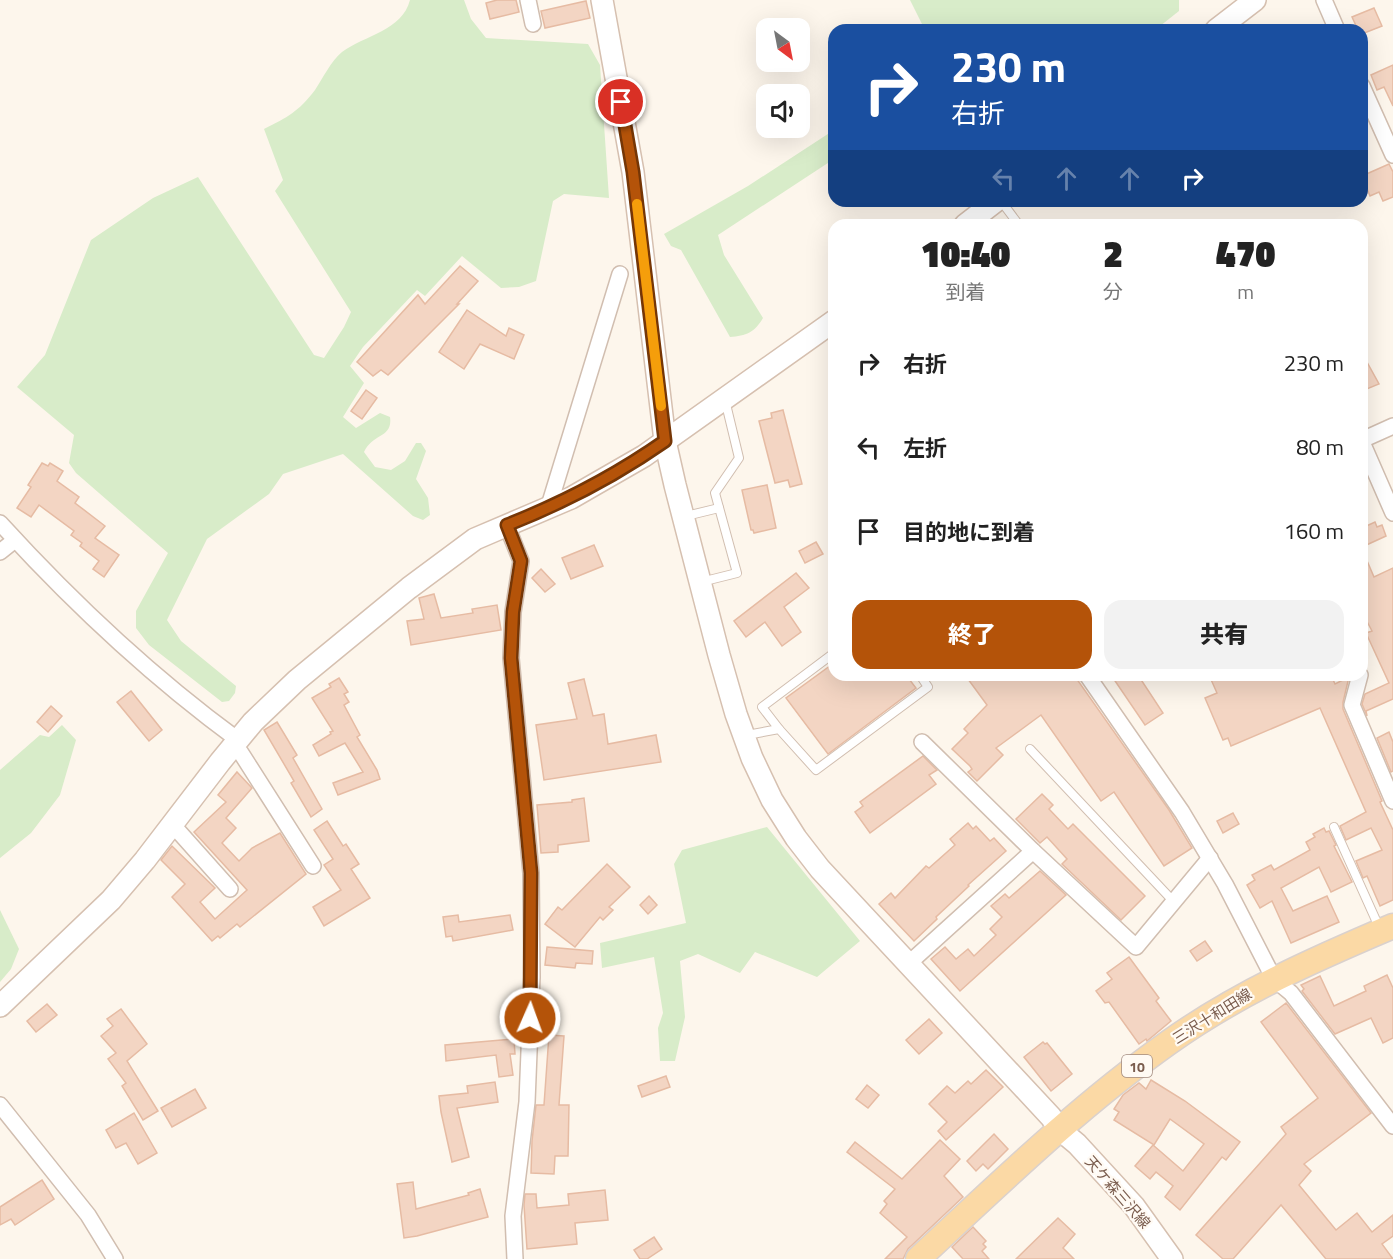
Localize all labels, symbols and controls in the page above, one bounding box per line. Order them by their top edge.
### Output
north arrow [756,18,810,72]
map controls [756,18,810,138]
text: 230 m [951,34,1066,98]
icon: right [852,48,930,126]
pin [595,76,646,127]
button: sound [756,84,810,138]
icon: arrive [604,85,637,118]
text: 右折 [951,92,1005,133]
icon: left [987,162,1020,195]
icon: ahead [1050,162,1083,195]
icon: ahead [1113,162,1146,195]
icon: right [1176,162,1209,195]
text: 10:40 [921,226,1010,281]
text: 2 [1103,226,1123,281]
text: 470 [1216,226,1275,281]
text: 到着 [946,276,986,307]
text: 分 [1103,276,1123,307]
text: m [1237,276,1254,307]
text: 230 m [1284,346,1344,380]
icon: right [852,347,885,380]
text: 右折 [903,347,947,381]
text: 80 m [1296,430,1344,464]
icon: left [852,431,885,464]
text: 左折 [903,431,947,465]
text: 160 m [1284,514,1344,548]
icon: arrive [852,515,885,548]
text: 目的地に到着 [903,515,1035,549]
button: 終了 [852,600,1092,669]
button: 共有 [1104,600,1344,669]
street label: 三沢十和田線 [1168,982,1256,1050]
position arrow [498,986,562,1050]
road number: 10 [1122,1055,1152,1077]
street label: 天ケ森三沢線 [1080,1150,1156,1234]

